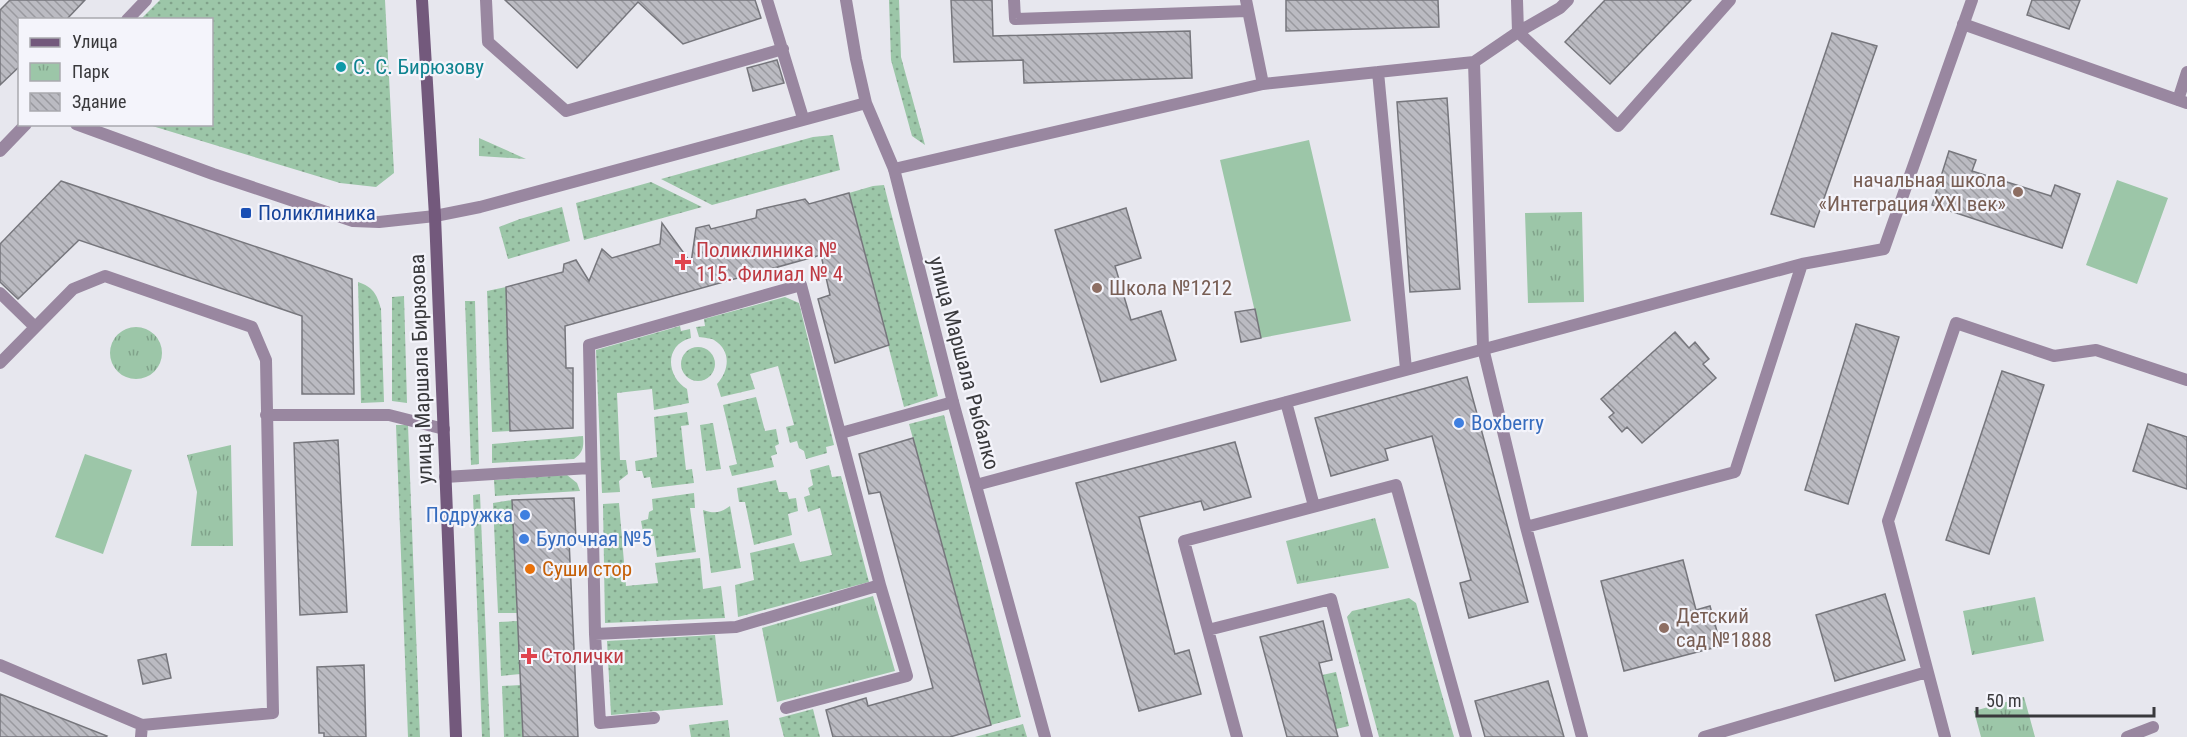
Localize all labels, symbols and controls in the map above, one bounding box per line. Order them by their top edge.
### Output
legend [18,18,213,126]
text: Улица [72,31,118,52]
place label: С. С. Бирюзову [353,55,484,79]
marker: С. С. Бирюзову [334,60,348,74]
text: Парк [72,61,110,82]
text: Здание [72,91,126,112]
place label: начальная школа «Интеграция XXI век» [1818,168,2006,216]
marker: начальная школа «Интеграция XXI век» [2011,185,2025,199]
place label: Поликлиника [258,201,376,225]
marker: Поликлиника [239,206,253,220]
place label: Поликлиника № 115. Филиал № 4 [696,238,843,286]
street label: улица Маршала Бирюзова [405,253,437,485]
marker: Поликлиника № 115. Филиал № 4 [674,253,692,271]
street label: улица Маршала Рыбалко [924,254,1004,472]
place label: Школа №1212 [1109,276,1232,300]
marker: Школа №1212 [1090,281,1104,295]
place label: Boxberry [1471,411,1544,435]
marker: Boxberry [1452,416,1466,430]
place label: Подружка [426,503,513,527]
marker: Подружка [518,508,532,522]
place label: Булочная №5 [536,527,652,551]
marker: Булочная №5 [517,532,531,546]
place label: Суши стор [542,557,632,581]
marker: Суши стор [523,562,537,576]
place label: Детский сад №1888 [1676,604,1772,652]
marker: Детский сад №1888 [1657,621,1671,635]
place label: Столички [541,644,624,668]
marker: Столички [522,649,536,663]
scale bar [1977,680,2154,718]
text: 50 m [1986,690,2021,711]

